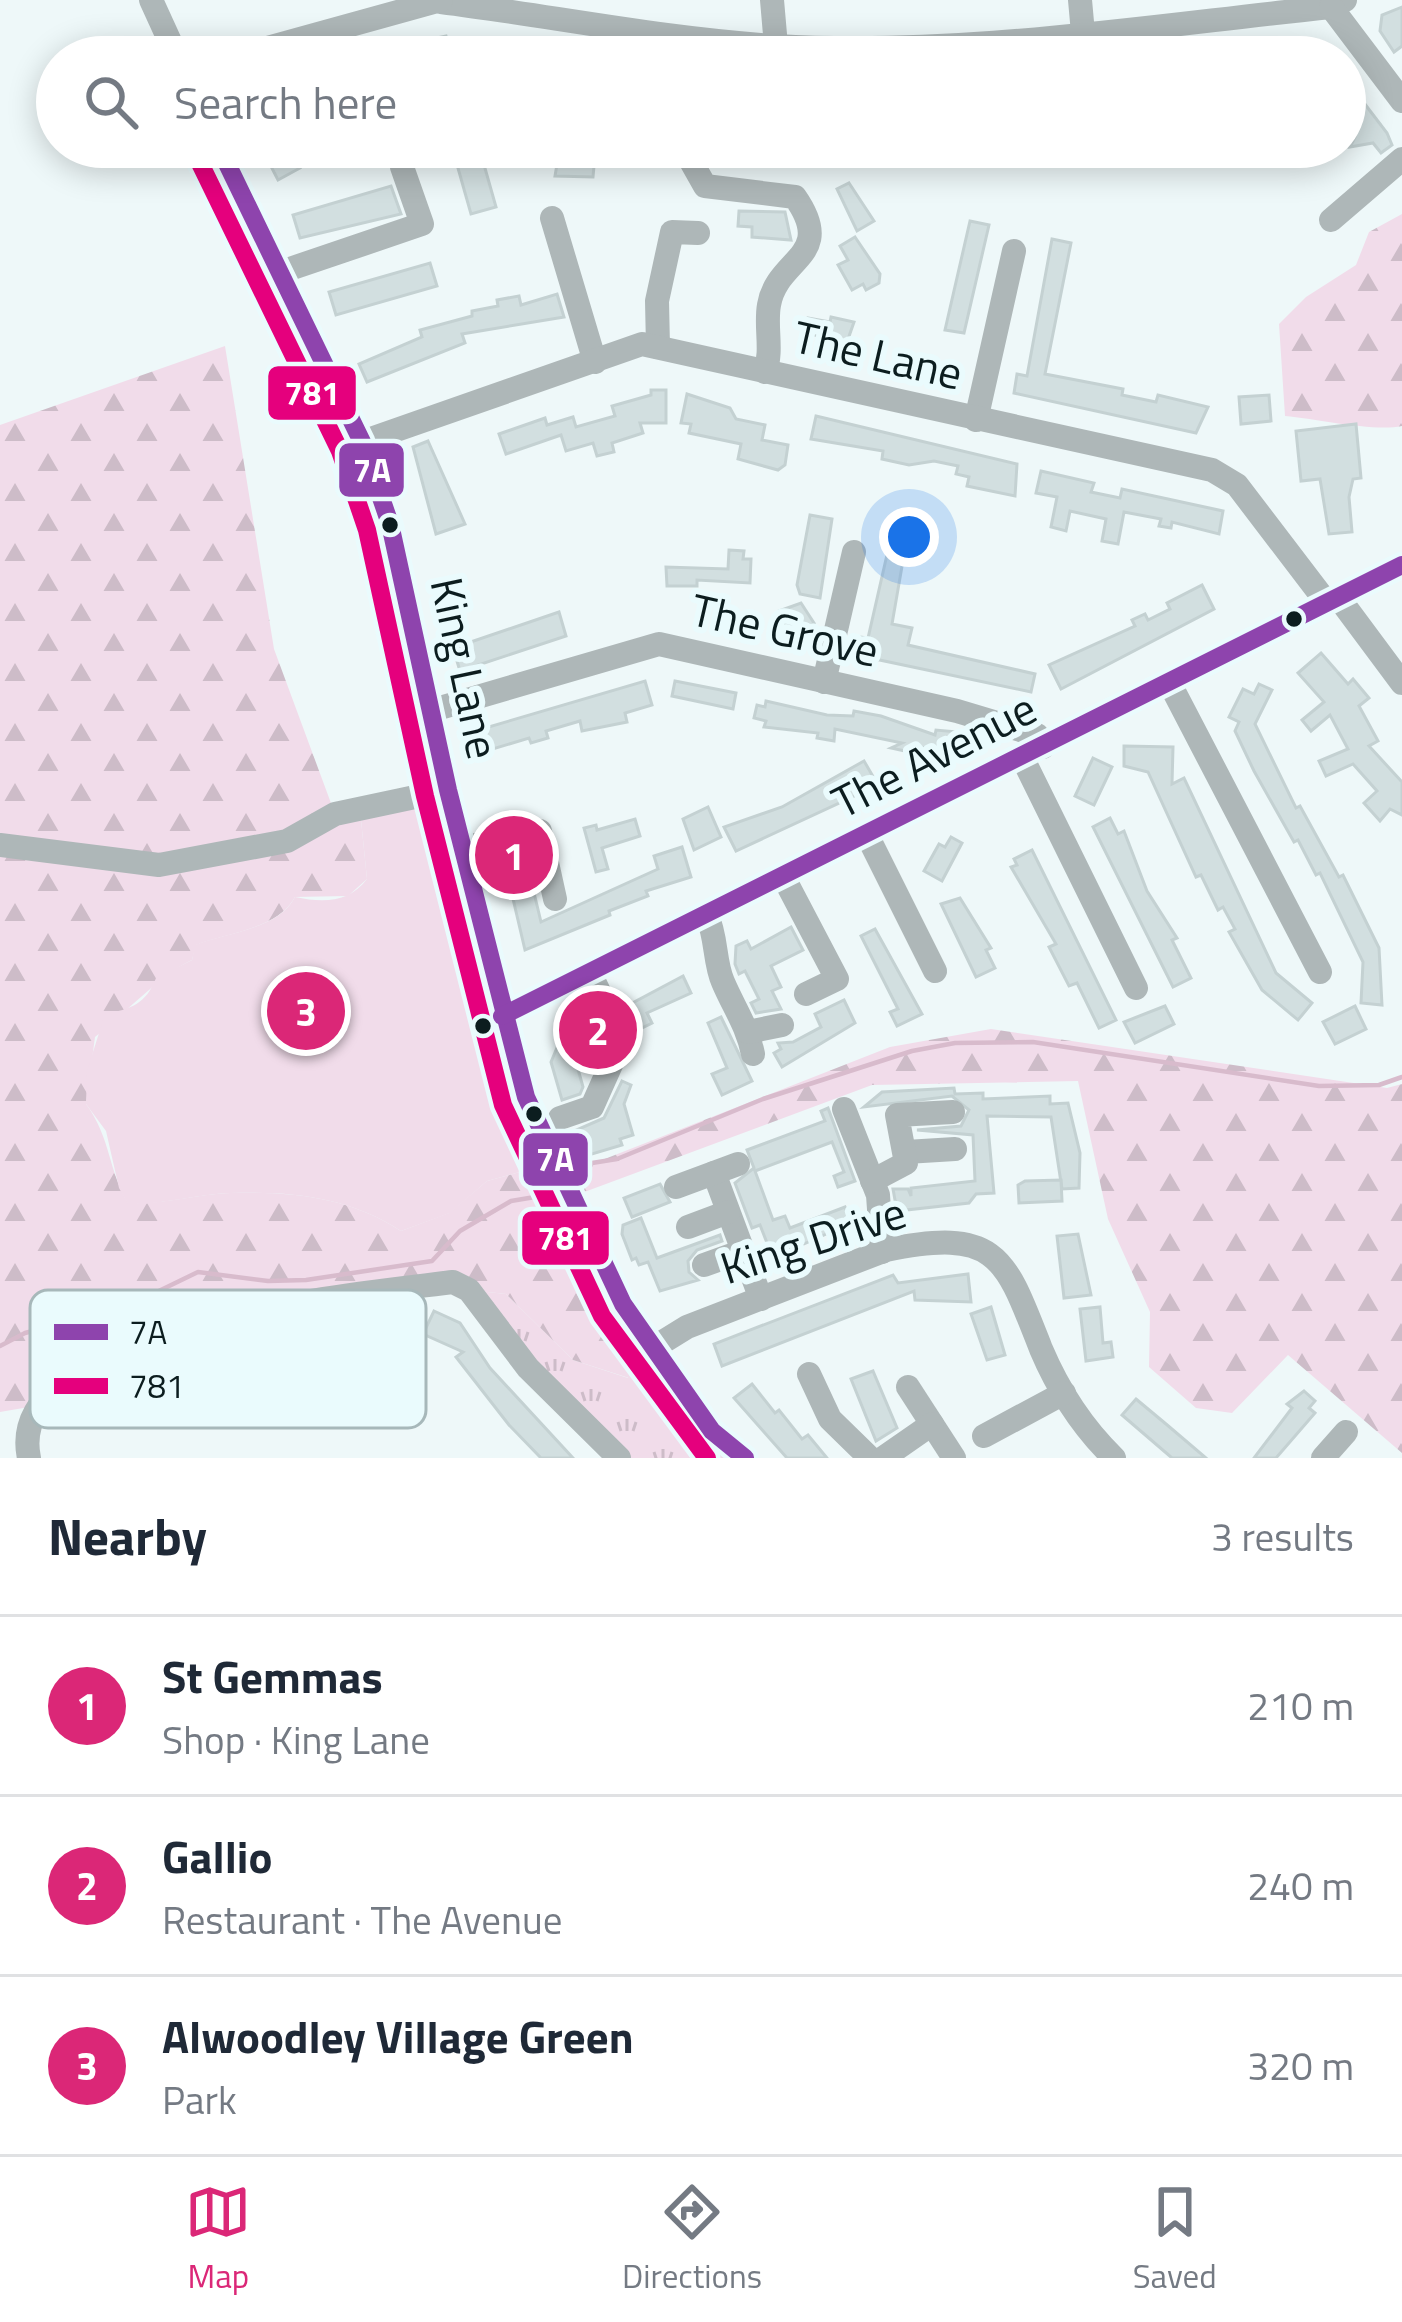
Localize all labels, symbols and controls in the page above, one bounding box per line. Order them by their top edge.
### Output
search box [36,36,1366,168]
text: Search here [174,68,397,136]
icon: search [78,69,144,135]
street label: The Lane [787,302,969,406]
line badge: 781 [266,364,358,422]
text: 781 [284,368,340,418]
line badge: 7A [337,441,406,499]
text: 7A [353,445,391,495]
your location [879,507,939,567]
unlabelled marker [379,514,401,536]
street label: King Lane [414,571,518,765]
street label: The Grove [685,574,886,684]
unlabelled marker [1283,608,1305,630]
street label: The Avenue [820,674,1048,835]
pin: 1 [475,810,553,900]
pin: 3 [267,966,345,1056]
pin: 2 [559,985,637,1075]
unlabelled marker [472,1015,494,1037]
unlabelled marker [523,1103,545,1125]
line badge: 7A [521,1131,590,1188]
text: 7A [536,1134,574,1184]
street label: King Drive [711,1177,914,1301]
line badge: 781 [520,1209,611,1267]
text: 781 [537,1213,593,1263]
legend [30,1290,426,1428]
text: 7A [129,1307,167,1357]
text: 781 [129,1361,184,1411]
text: Nearby [48,1497,207,1575]
text: 3 results [1211,1507,1354,1566]
text: St Gemmas [162,1642,383,1710]
text: 1 [76,1676,98,1735]
text: 210 m [1247,1676,1354,1735]
text: Shop · King Lane [162,1710,430,1769]
text: Gallio [162,1822,272,1890]
text: 2 [76,1856,98,1915]
text: 240 m [1247,1856,1354,1915]
text: Restaurant · The Avenue [162,1890,562,1949]
text: Alwoodley Village Green [162,2002,634,2070]
text: 3 [76,2036,98,2095]
text: 320 m [1247,2036,1354,2095]
text: Park [162,2070,237,2129]
tab: Map [185,2179,251,2301]
tab: Directions [622,2179,762,2301]
tab: Saved [1133,2179,1217,2301]

